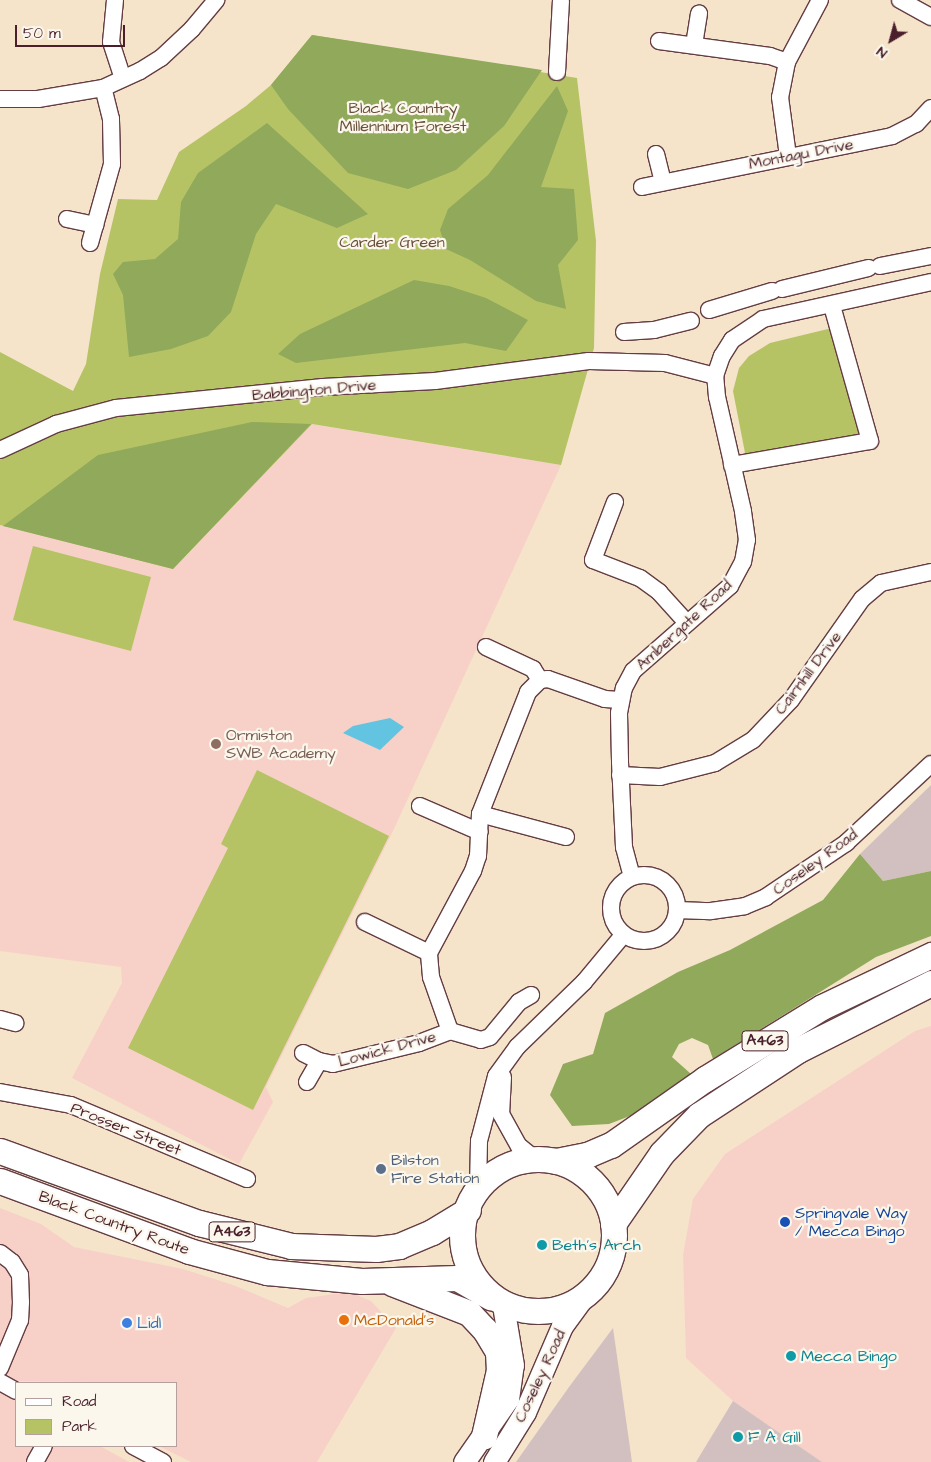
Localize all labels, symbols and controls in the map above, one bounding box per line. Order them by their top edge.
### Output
scale bar [18,15,128,47]
north arrow [866,15,916,65]
text: 50 m [23,23,61,44]
text: N [872,41,891,63]
park label: Black Country Millennium Forest [340,98,466,136]
street label: Montagu Drive [747,134,855,174]
park label: Carder Green [339,232,445,252]
street label: Babbington Drive [251,375,377,405]
street label: Ambergate Road [632,576,736,674]
street label: Cairnhill Drive [771,628,845,718]
place label: Ormiston SWB Academy [226,725,336,763]
marker: Ormiston SWB Academy [210,738,222,750]
street label: Coseley Road [769,825,861,899]
street label: Lowick Drive [336,1027,438,1071]
road number: A463 [741,1028,789,1054]
street label: Prosser Street [68,1098,184,1160]
place label: Bilston Fire Station [391,1150,479,1188]
marker: Bilston Fire Station [375,1163,387,1175]
street label: Black Country Route [36,1187,192,1259]
place label: Springvale Way / Mecca Bingo [795,1203,908,1241]
marker: Springvale Way / Mecca Bingo [779,1216,791,1228]
road number: A463 [208,1220,256,1244]
place label: Beth's Arch [552,1235,641,1255]
marker: Beth's Arch [536,1239,548,1251]
place label: McDonald's [354,1310,434,1330]
place label: Lidl [137,1313,161,1333]
marker: McDonald's [338,1314,350,1326]
marker: Lidl [121,1317,133,1329]
street label: Coseley Road [510,1327,570,1425]
place label: Mecca Bingo [801,1346,897,1366]
marker: Mecca Bingo [785,1350,797,1362]
legend [15,1382,178,1447]
text: Road [62,1391,96,1412]
text: Park [62,1416,97,1437]
place label: F A Gill [748,1427,801,1447]
marker: F A Gill [732,1431,744,1443]

